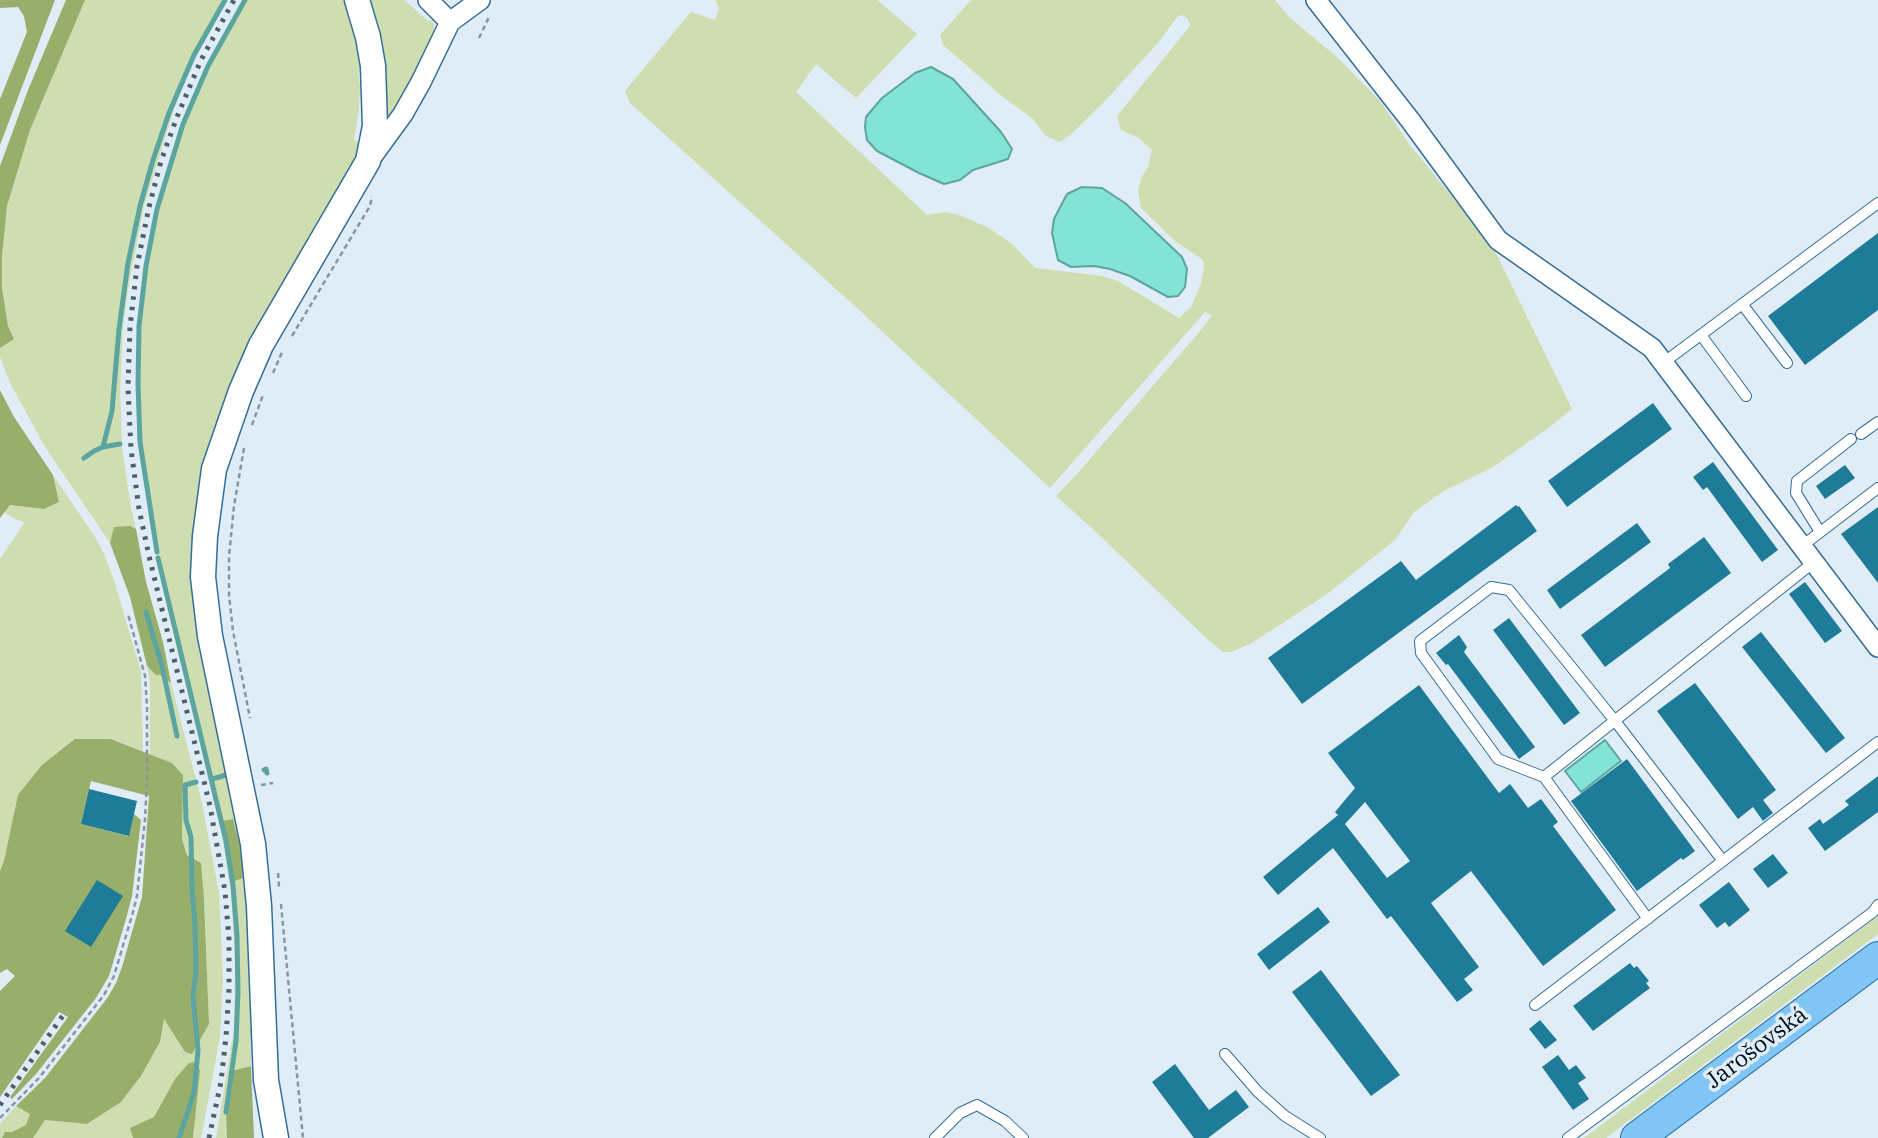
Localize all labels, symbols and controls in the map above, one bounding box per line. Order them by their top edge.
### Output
street label: Jarošovská [1701,1001,1813,1095]

